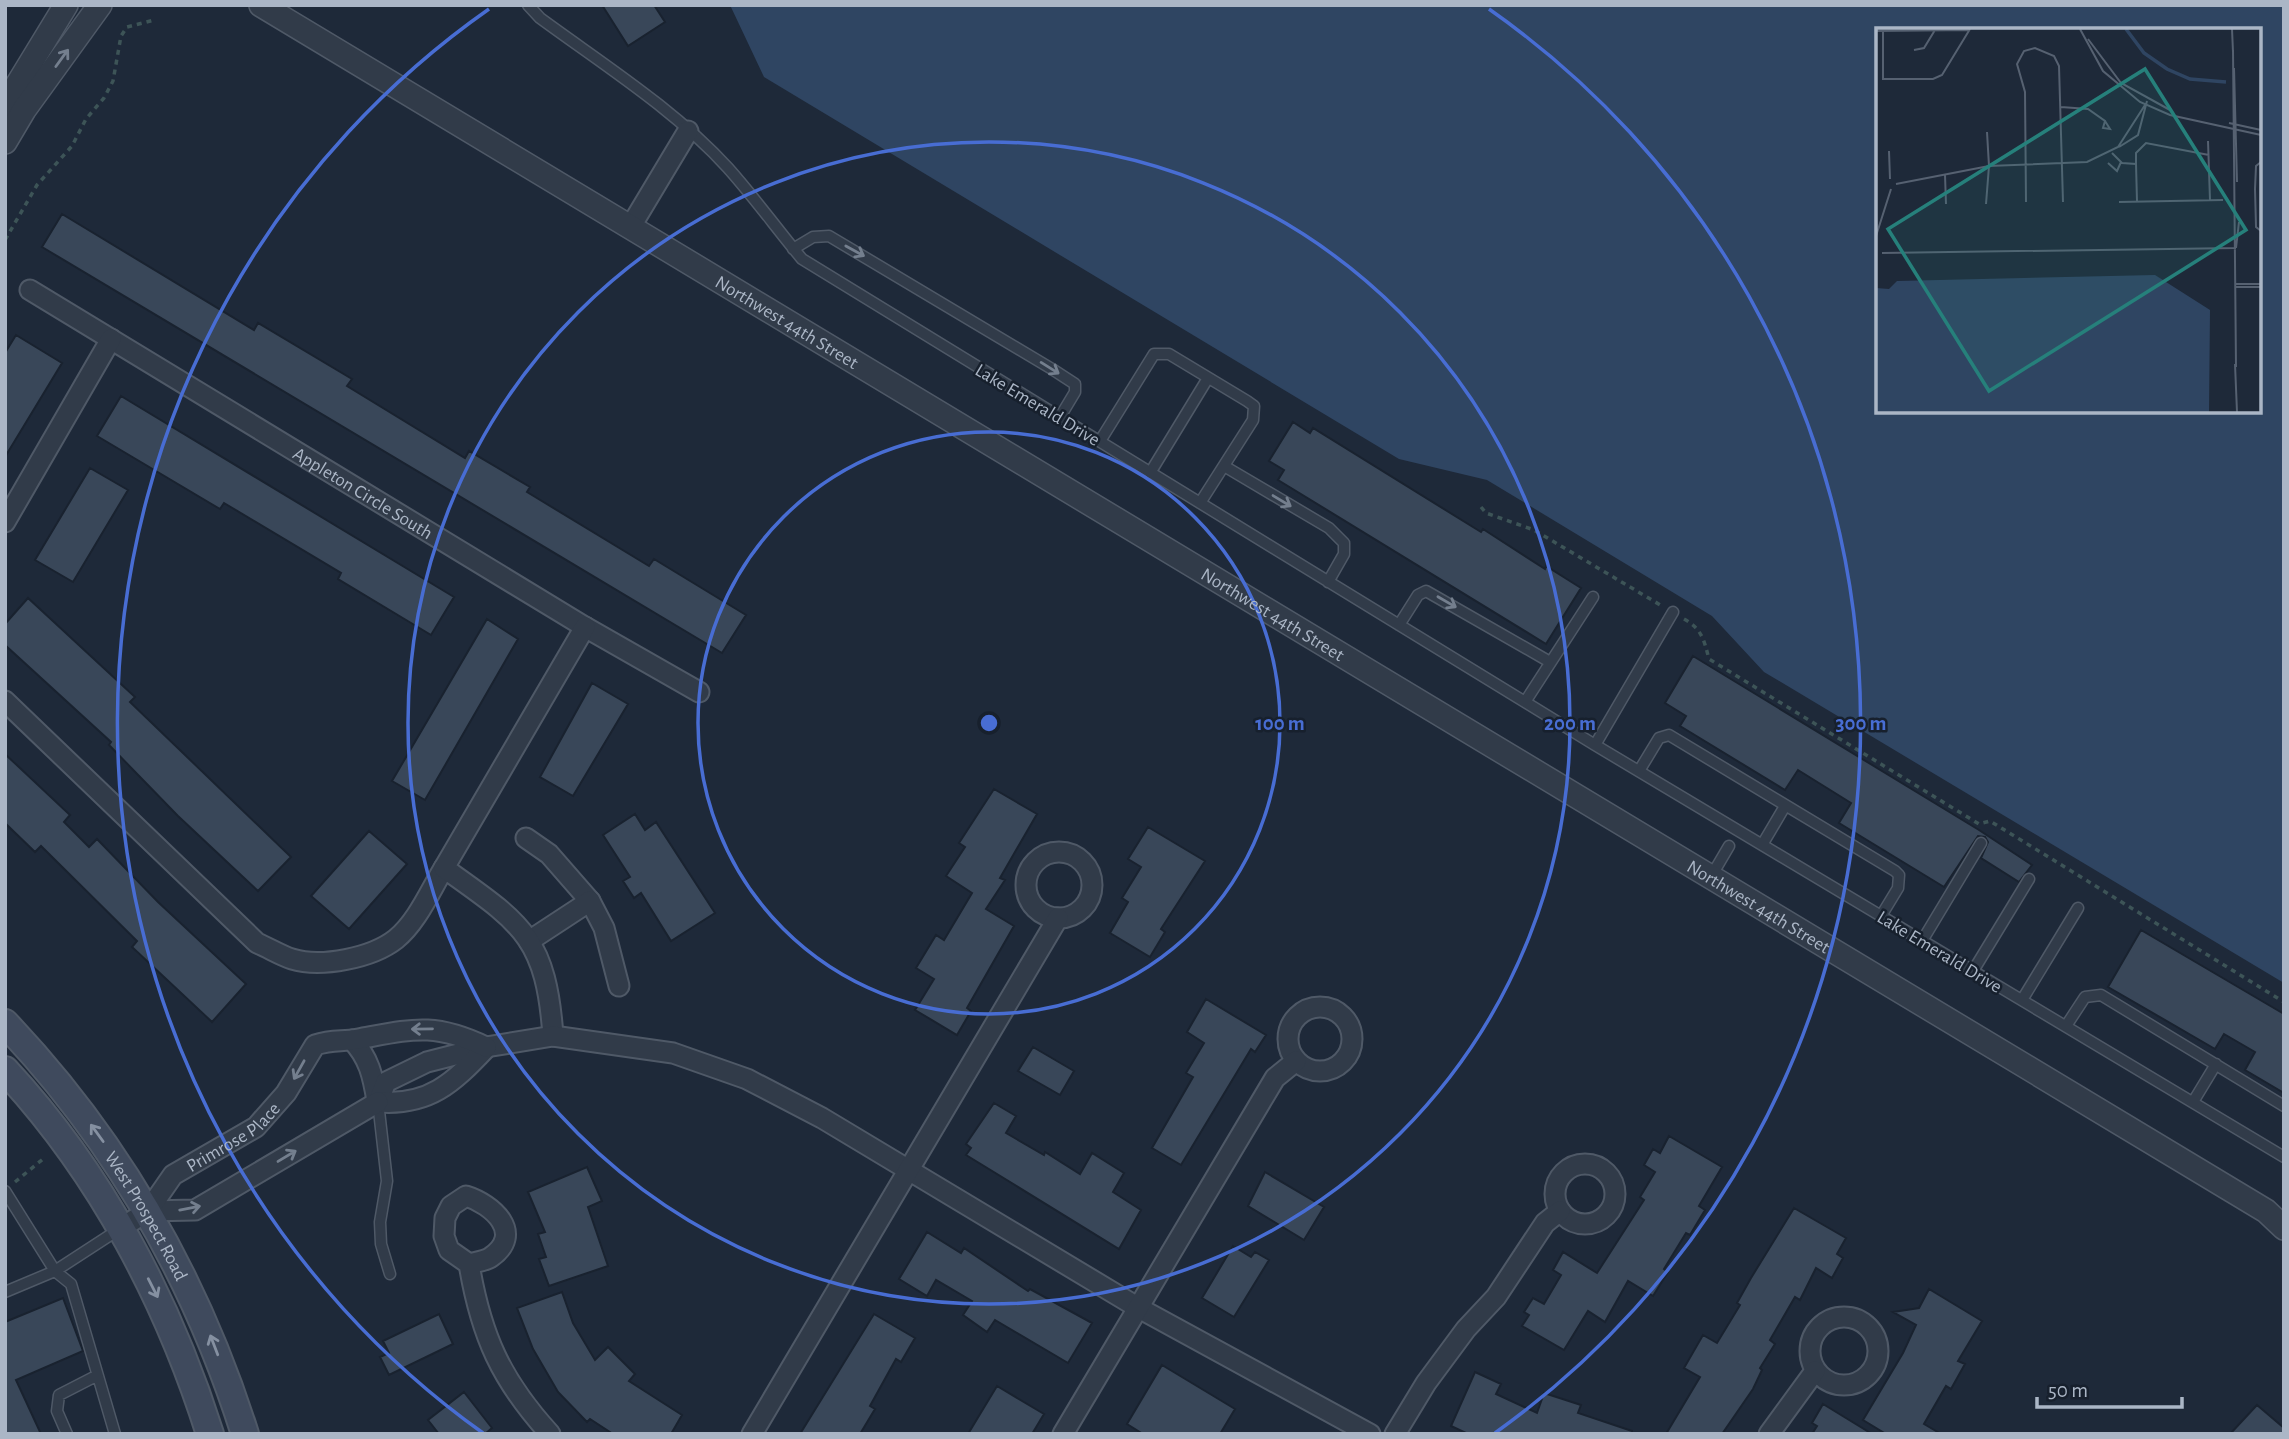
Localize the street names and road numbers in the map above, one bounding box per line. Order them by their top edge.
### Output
street label: Northwest 44th Street [712,273,861,373]
street label: Lake Emerald Drive [972,361,1103,450]
street label: Appleton Circle South [289,444,436,543]
street label: Northwest 44th Street [1197,565,1347,665]
street label: Northwest 44th Street [1683,857,1833,957]
street label: Lake Emerald Drive [1874,908,2005,997]
street label: Primrose Place [183,1099,284,1176]
street label: West Prospect Road [101,1148,190,1284]

